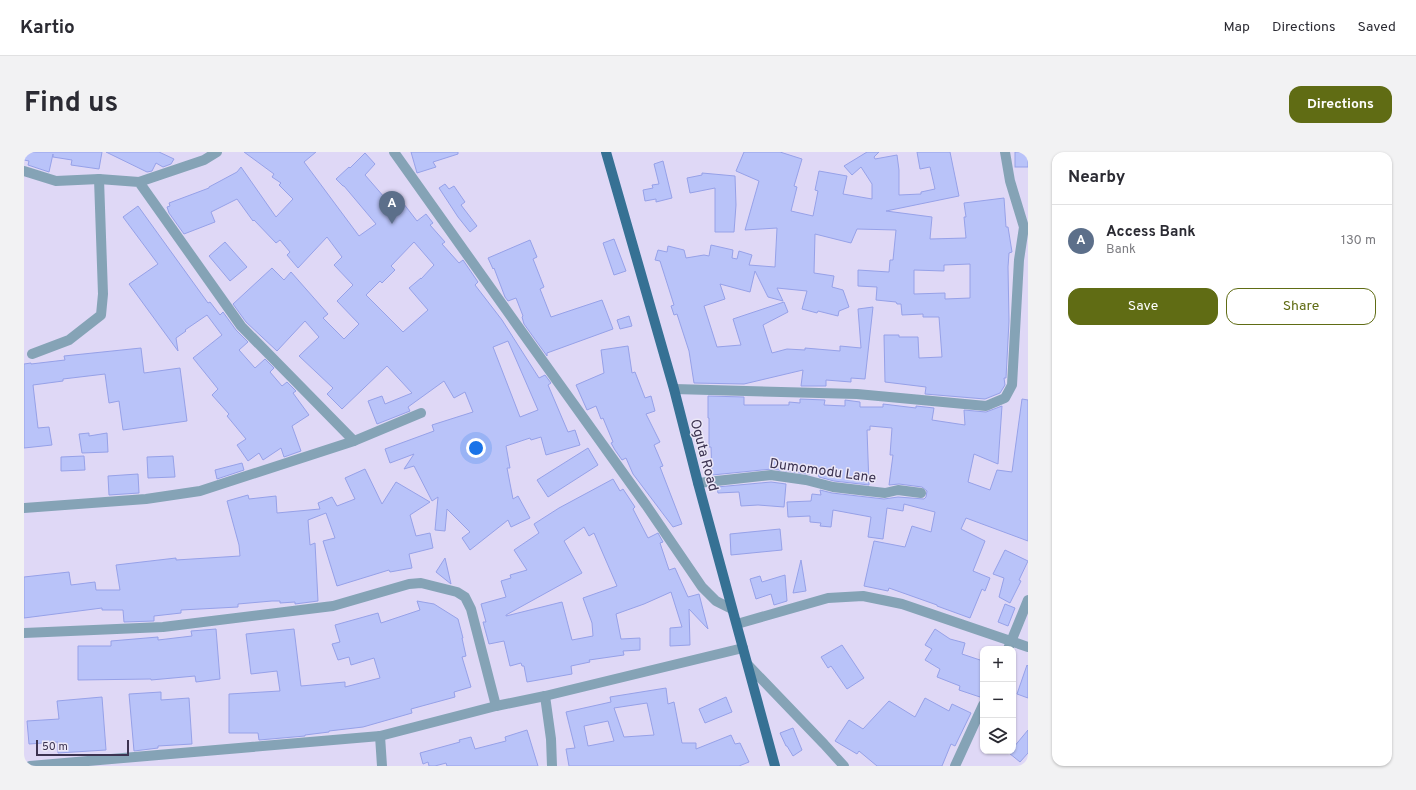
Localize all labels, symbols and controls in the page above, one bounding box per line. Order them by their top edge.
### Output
text: Kartio [20,16,75,40]
text: Map [1224,19,1250,36]
text: Directions [1272,19,1336,36]
text: Saved [1358,19,1396,36]
text: Find us [24,86,118,122]
button: Directions [1289,86,1392,123]
text: Nearby [1068,167,1125,189]
pin: A [379,191,405,224]
text: Access Bank [1106,223,1196,242]
text: A [1076,233,1086,249]
text: 130 m [1341,233,1376,249]
text: Bank [1106,242,1136,258]
button: Save [1068,288,1218,325]
button: Share [1226,288,1376,325]
street label: Oguta Road [686,417,721,493]
your location [466,438,486,458]
street label: Dumomodu Lane [768,456,877,487]
map controls [980,646,1016,754]
button: + [980,646,1016,682]
button: − [980,682,1016,718]
button: layers [980,718,1016,754]
scale bar [36,738,129,757]
text: 50 m [42,740,68,754]

